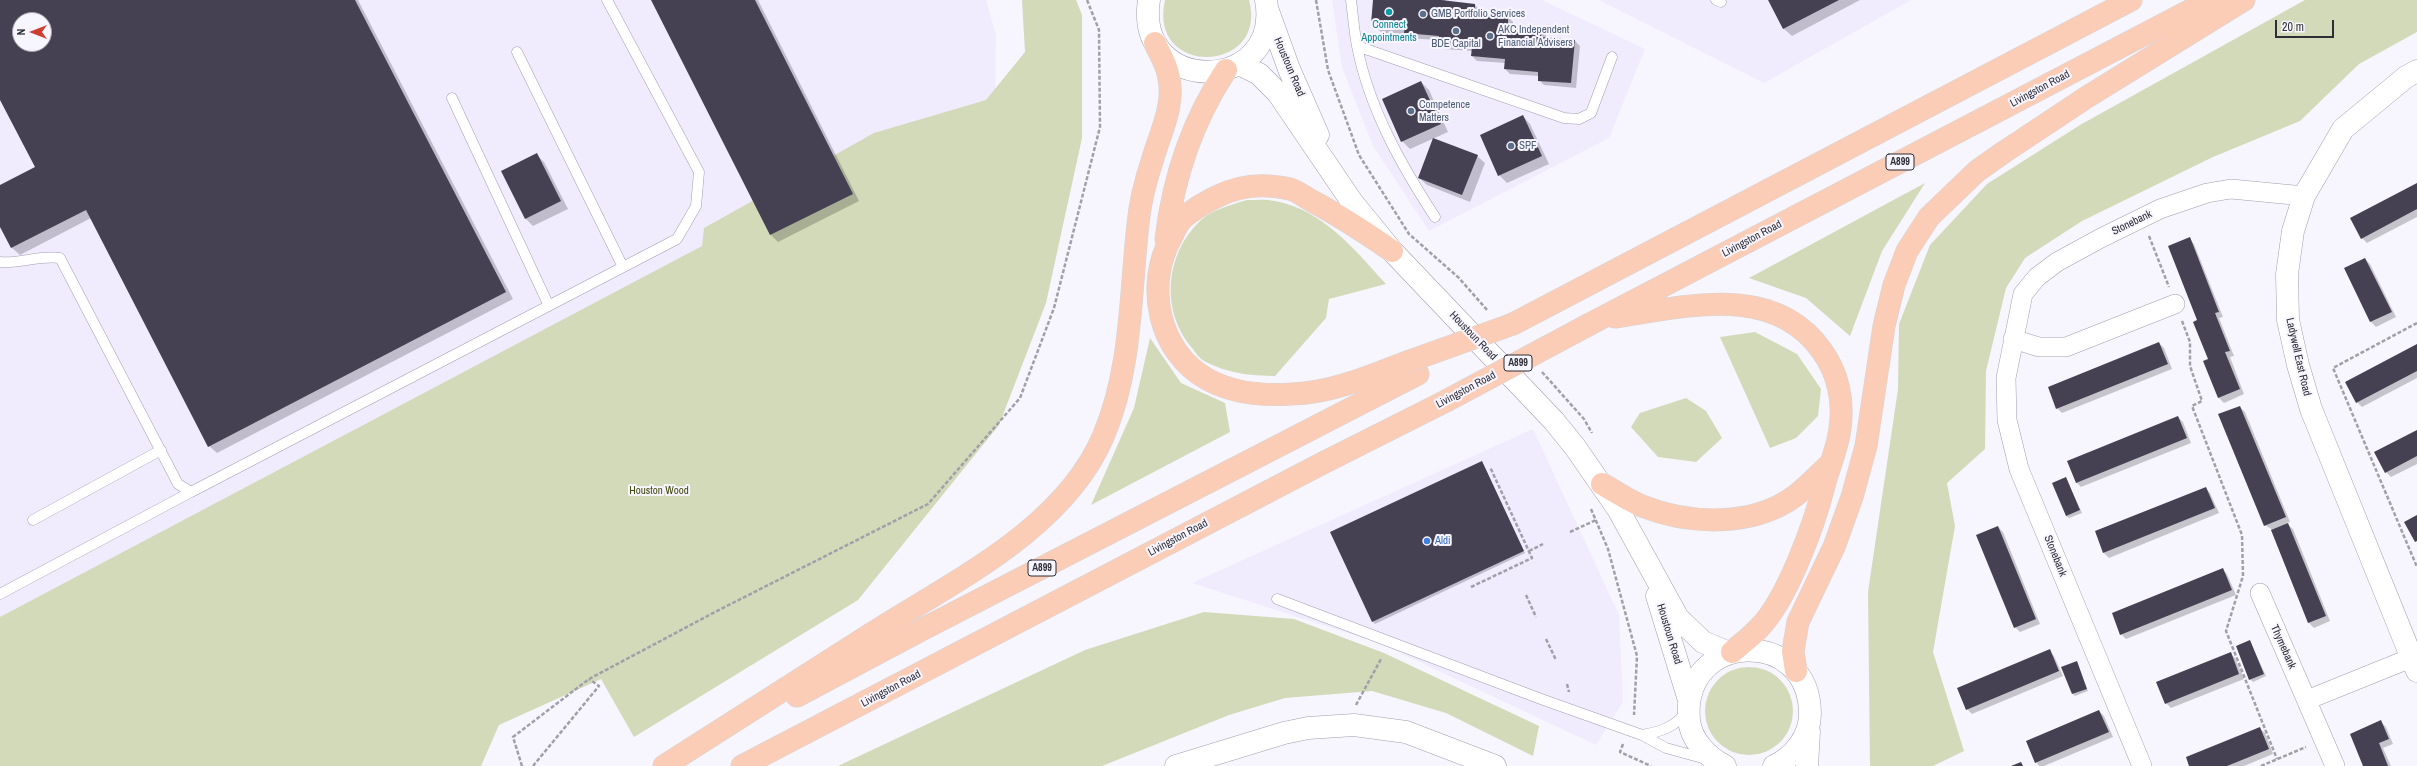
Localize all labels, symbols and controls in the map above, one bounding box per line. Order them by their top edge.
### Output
marker: Connect Appointments [1384,7,1394,17]
place label: GMB Portfolio Services [1431,7,1525,21]
marker: GMB Portfolio Services [1418,9,1428,19]
north arrow [12,12,52,52]
scale bar [2277,12,2336,38]
place label: Connect Appointments [1361,18,1417,44]
text: 20 m [2282,19,2304,35]
place label: AKC Independent Financial Advisers [1498,23,1573,49]
marker: BDE Capital [1451,26,1461,36]
text: N [14,29,28,35]
marker: AKC Independent Financial Advisers [1485,31,1495,41]
street label: Houstoun Road [1271,36,1307,98]
place label: BDE Capital [1431,37,1481,51]
street label: Livingston Road [2008,68,2072,110]
place label: Competence Matters [1419,98,1470,124]
marker: Competence Matters [1406,106,1416,116]
place label: SPF [1519,139,1537,153]
marker: SPF [1506,141,1516,151]
road number: A899 [1886,154,1914,170]
street label: Stonebank [2110,208,2154,238]
street label: Livingston Road [1720,218,1784,260]
street label: Houstoun Road [1446,309,1500,363]
street label: Ladywell East Road [2283,317,2313,397]
road number: A899 [1504,355,1532,371]
street label: Livingston Road [1434,369,1498,411]
park label: Houston Wood [629,484,689,498]
street label: Livingston Road [1146,517,1210,559]
place label: Aldi [1435,534,1451,548]
street label: Stonebank [2041,534,2069,578]
marker: Aldi [1422,536,1432,546]
road number: A899 [1028,560,1056,576]
street label: Houstoun Road [1654,602,1684,666]
street label: Thymebank [2267,623,2299,671]
street label: Livingston Road [859,668,923,710]

